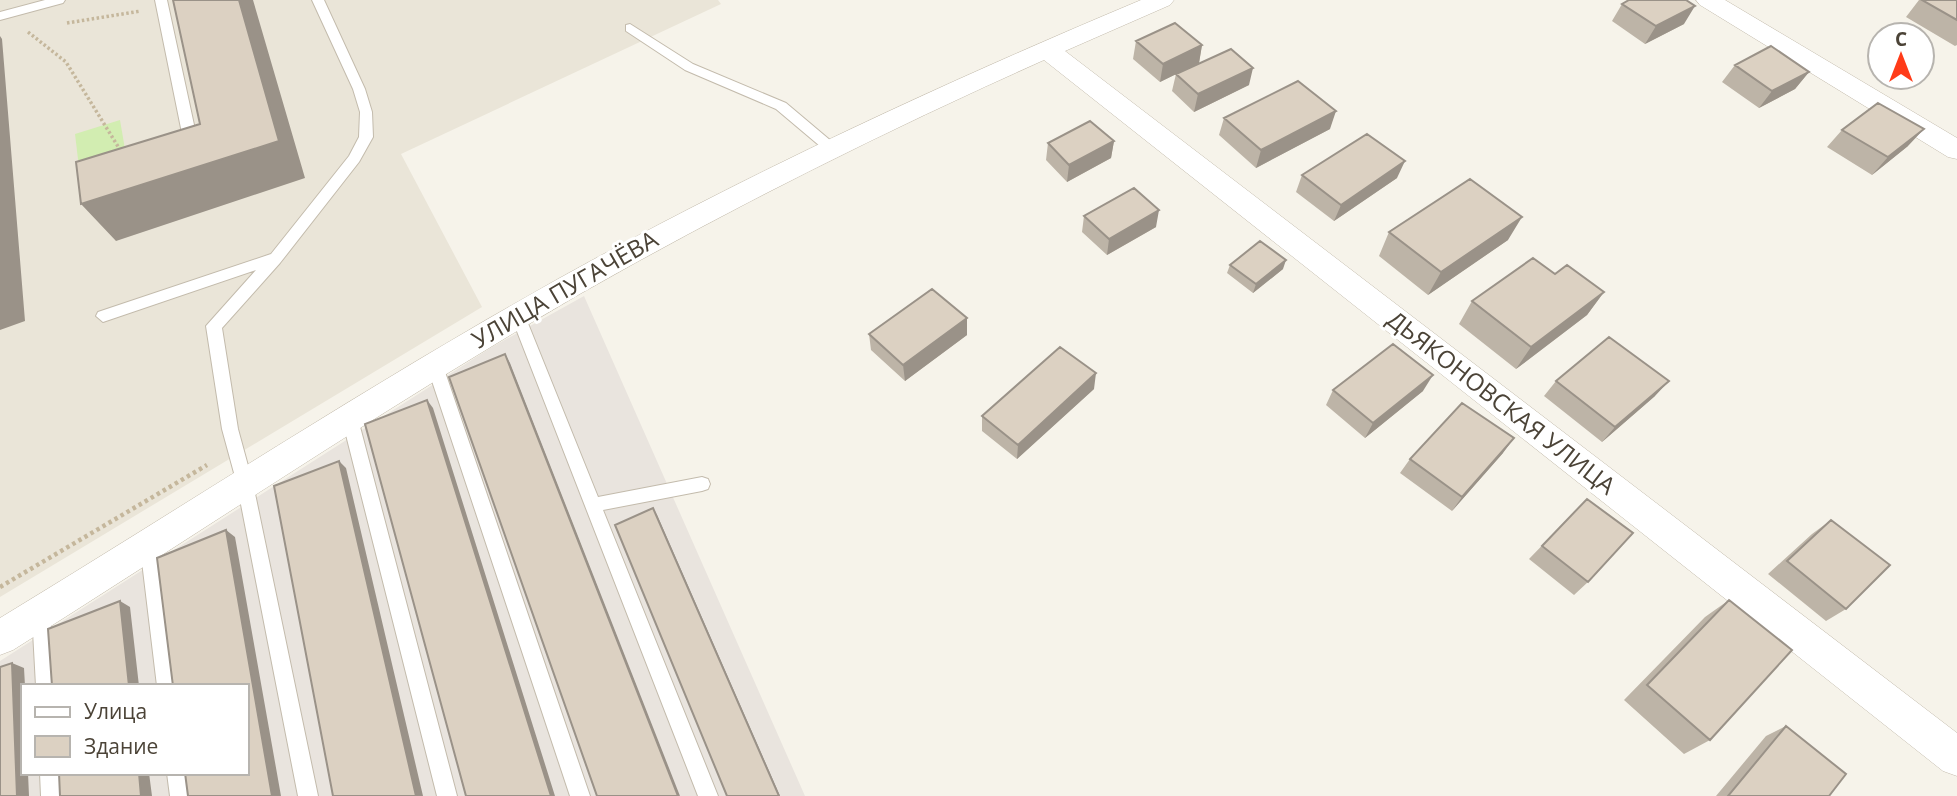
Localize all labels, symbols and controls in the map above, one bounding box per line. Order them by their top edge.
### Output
north arrow [1866,21,1936,91]
text: С [1895,26,1907,52]
street label: УЛИЦА ПУГАЧЁВА [465,222,664,355]
street label: ДЬЯКОНОВСКАЯ УЛИЦА [1381,302,1623,502]
legend [21,684,248,775]
text: Улица [84,697,147,725]
text: Здание [84,732,158,760]

